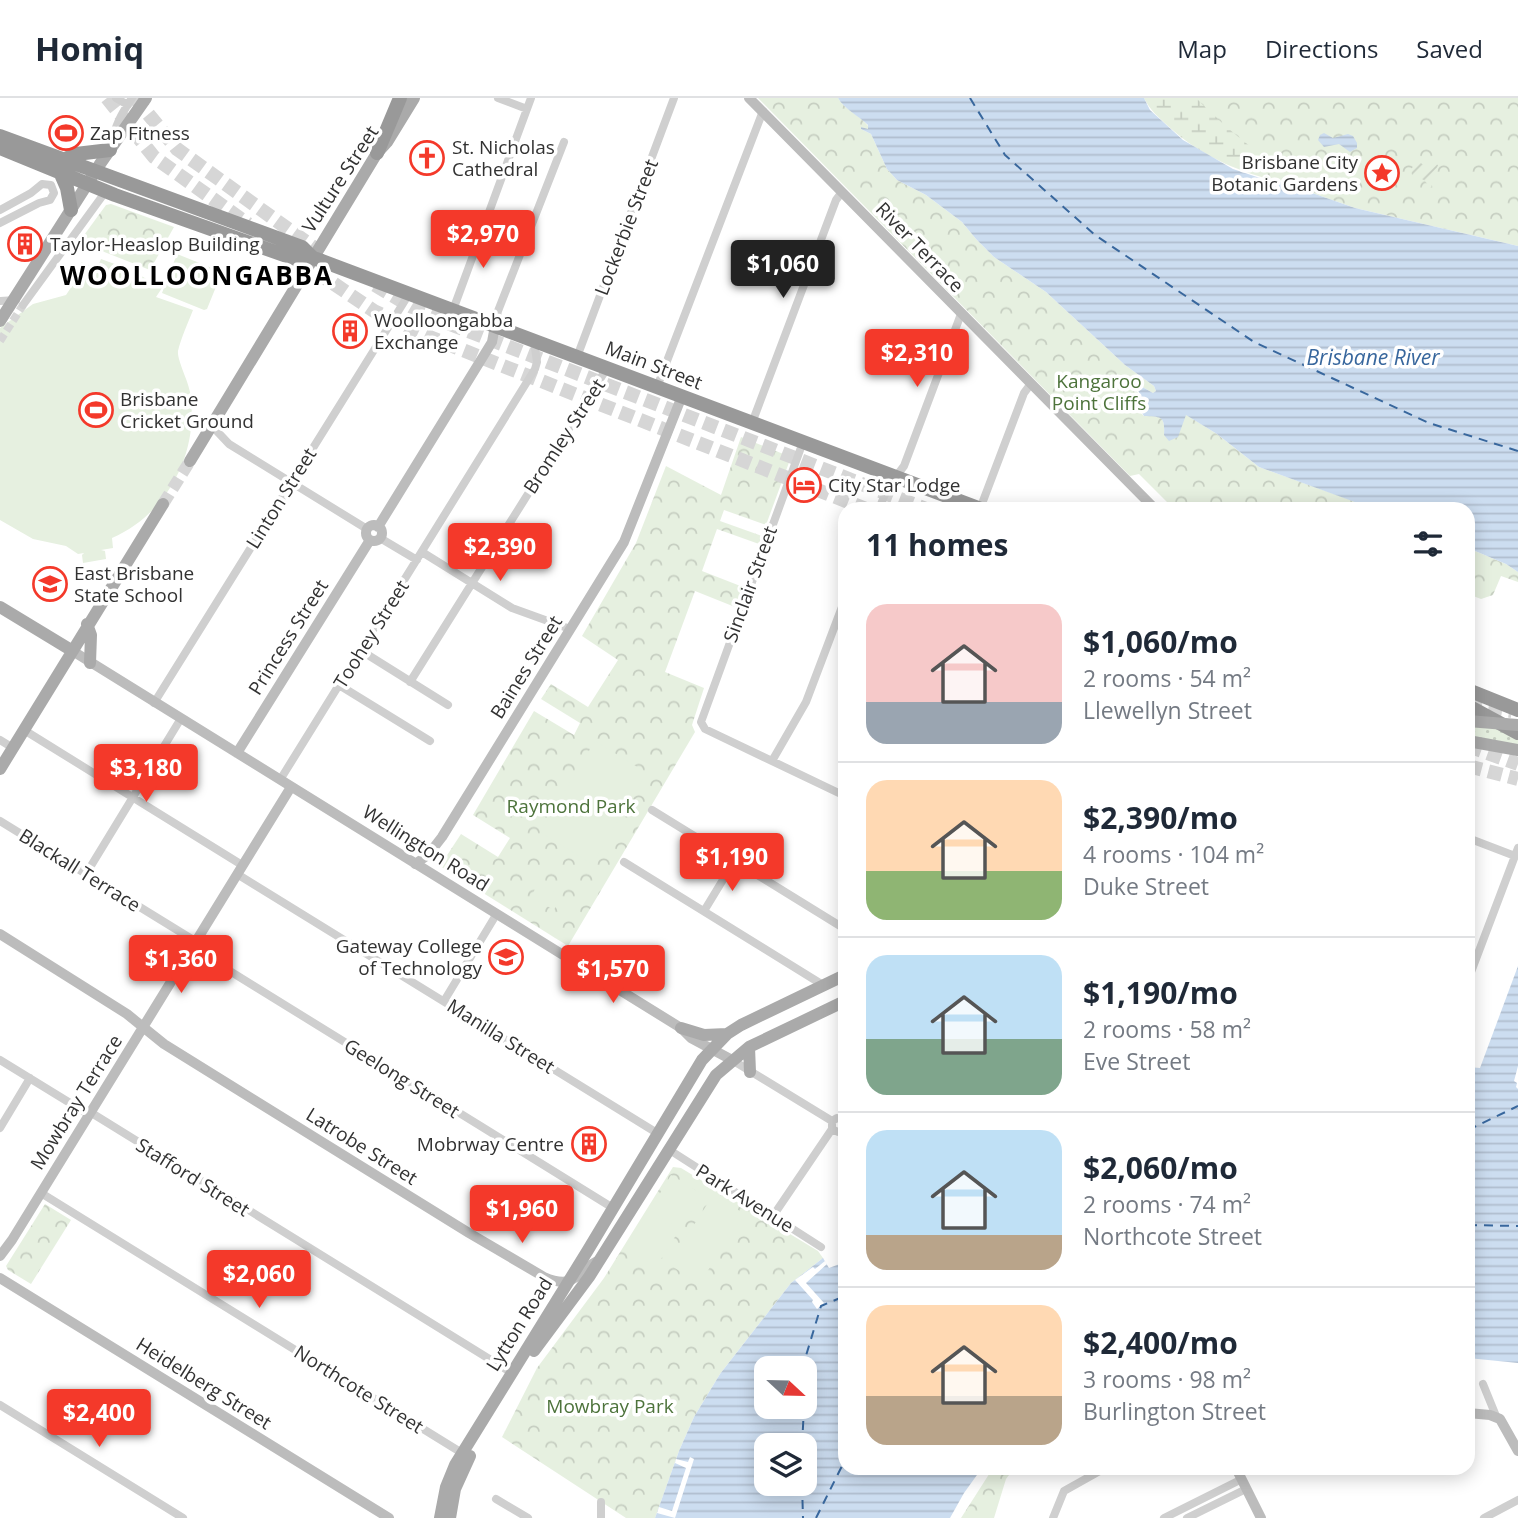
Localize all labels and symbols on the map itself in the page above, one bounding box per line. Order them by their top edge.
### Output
sports icon: Zap Fitness [47,114,85,152]
place label: Zap Fitness [90,120,190,146]
street label: Vulture Street [296,120,384,238]
place label: St. Nicholas Cathedral [452,134,555,182]
church icon: St. Nicholas Cathedral [408,139,446,177]
place label: Brisbane City Botanic Gardens [1211,149,1358,197]
place icon: Brisbane City Botanic Gardens [1363,154,1401,192]
street label: Lockerbie Street [588,155,664,299]
street label: River Terrace [870,196,970,298]
pin: $2,970 [426,211,540,270]
building icon: Taylor-Heaslop Building [6,225,44,263]
place label: Taylor-Heaslop Building [50,231,260,257]
pin: $1,060 [726,240,840,300]
district label: WOOLLOONGABBA [60,257,334,293]
place label: Woolloongabba Exchange [374,307,513,355]
building icon: Woolloongabba Exchange [331,312,369,350]
pin: $2,310 [860,330,974,389]
street label: Main Street [602,335,707,396]
water label: Brisbane River [1306,343,1440,371]
park label: Kangaroo Point Cliffs [1052,368,1146,416]
street label: Bromley Street [517,373,611,498]
place label: Brisbane Cricket Ground [120,386,254,434]
sports icon: Brisbane Cricket Ground [77,391,115,429]
street label: Linton Street [240,442,322,553]
hotel icon: City Star Lodge [785,466,823,504]
place label: City Star Lodge [828,472,960,498]
street label: Sinclair Street [717,522,783,646]
pin: $2,390 [443,524,557,583]
place label: East Brisbane State School [74,560,194,608]
school or university icon: East Brisbane State School [31,565,69,603]
street label: Princess Street [242,574,334,700]
street label: Toohey Street [327,575,415,693]
street label: Baines Street [484,610,568,724]
pin: $3,180 [89,744,203,804]
park label: Raymond Park [507,793,635,819]
street label: Wellington Road [358,799,494,897]
street label: Blackall Terrace [14,822,146,918]
pin: $1,190 [675,834,789,893]
place label: Gateway College of Technology [336,933,482,981]
pin: $1,360 [124,936,238,995]
school or university icon: Gateway College of Technology [487,938,525,976]
pin: $1,570 [556,946,670,1005]
street label: Manilla Street [442,993,560,1080]
street label: Mowbray Terrace [24,1030,128,1174]
street label: Geelong Street [339,1032,465,1124]
street label: Latrobe Street [301,1101,423,1191]
building icon: Mobrway Centre [570,1125,608,1163]
place label: Mobrway Centre [417,1131,564,1157]
street label: Stafford Street [131,1132,255,1222]
street label: Park Avenue [691,1158,799,1238]
pin: $1,960 [465,1186,579,1245]
pin: $2,060 [202,1250,316,1310]
street label: Lytton Road [480,1272,558,1376]
street label: Heidelberg Street [131,1331,277,1435]
street label: Northcote Street [289,1339,429,1439]
north arrow [754,1356,817,1419]
pin: $2,400 [42,1390,156,1449]
park label: Mowbray Park [546,1393,674,1419]

